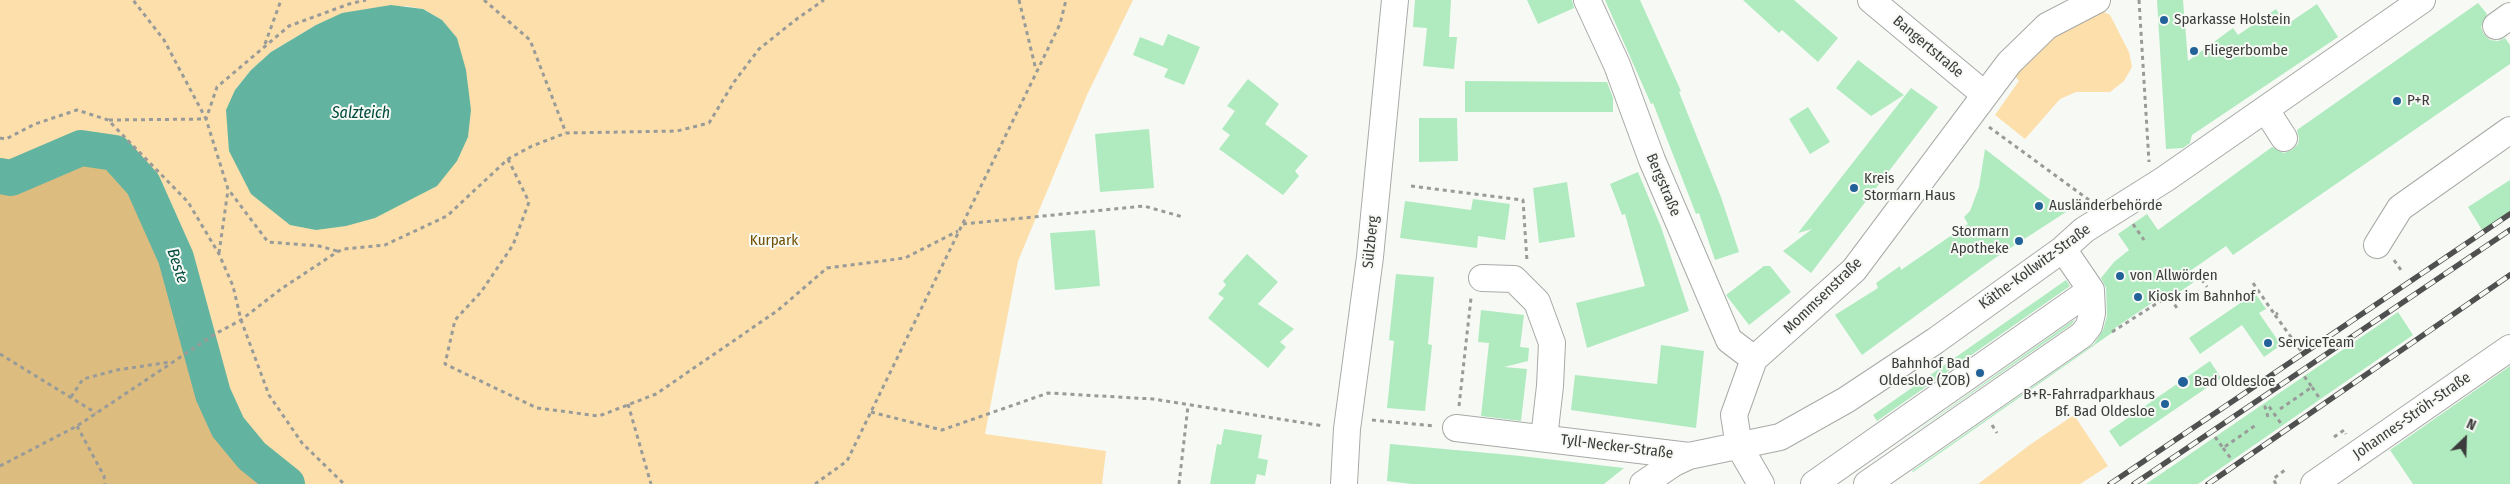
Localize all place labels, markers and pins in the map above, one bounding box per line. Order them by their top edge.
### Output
place label: Sparkasse Holstein [2174,11,2291,29]
marker: Sparkasse Holstein [2158,14,2170,26]
place label: Fliegerbombe [2204,42,2288,60]
marker: Fliegerbombe [2188,45,2200,57]
place label: P+R [2407,92,2430,110]
marker: P+R [2391,95,2403,107]
place label: Kreis Stormarn Haus [1864,170,1955,205]
marker: Kreis Stormarn Haus [1848,182,1860,194]
place label: Ausländerbehörde [2049,197,2162,215]
marker: Ausländerbehörde [2033,200,2045,212]
place label: Stormarn Apotheke [1951,223,2009,258]
marker: Stormarn Apotheke [2013,235,2025,247]
place label: von Allwörden [2130,267,2218,285]
marker: von Allwörden [2114,270,2126,282]
place label: Kiosk im Bahnhof [2148,288,2255,306]
marker: Kiosk im Bahnhof [2132,291,2144,303]
place label: ServiceTeam [2278,334,2354,352]
marker: ServiceTeam [2262,337,2274,349]
place label: Bahnhof Bad Oldesloe (ZOB) [1879,355,1970,390]
marker: Bahnhof Bad Oldesloe (ZOB) [1974,367,1986,379]
place label: Bad Oldesloe [2194,373,2275,391]
marker: Bad Oldesloe [2176,375,2190,389]
place label: B+R-Fahrradparkhaus Bf. Bad Oldesloe [2023,386,2155,421]
marker: B+R-Fahrradparkhaus Bf. Bad Oldesloe [2159,398,2171,410]

